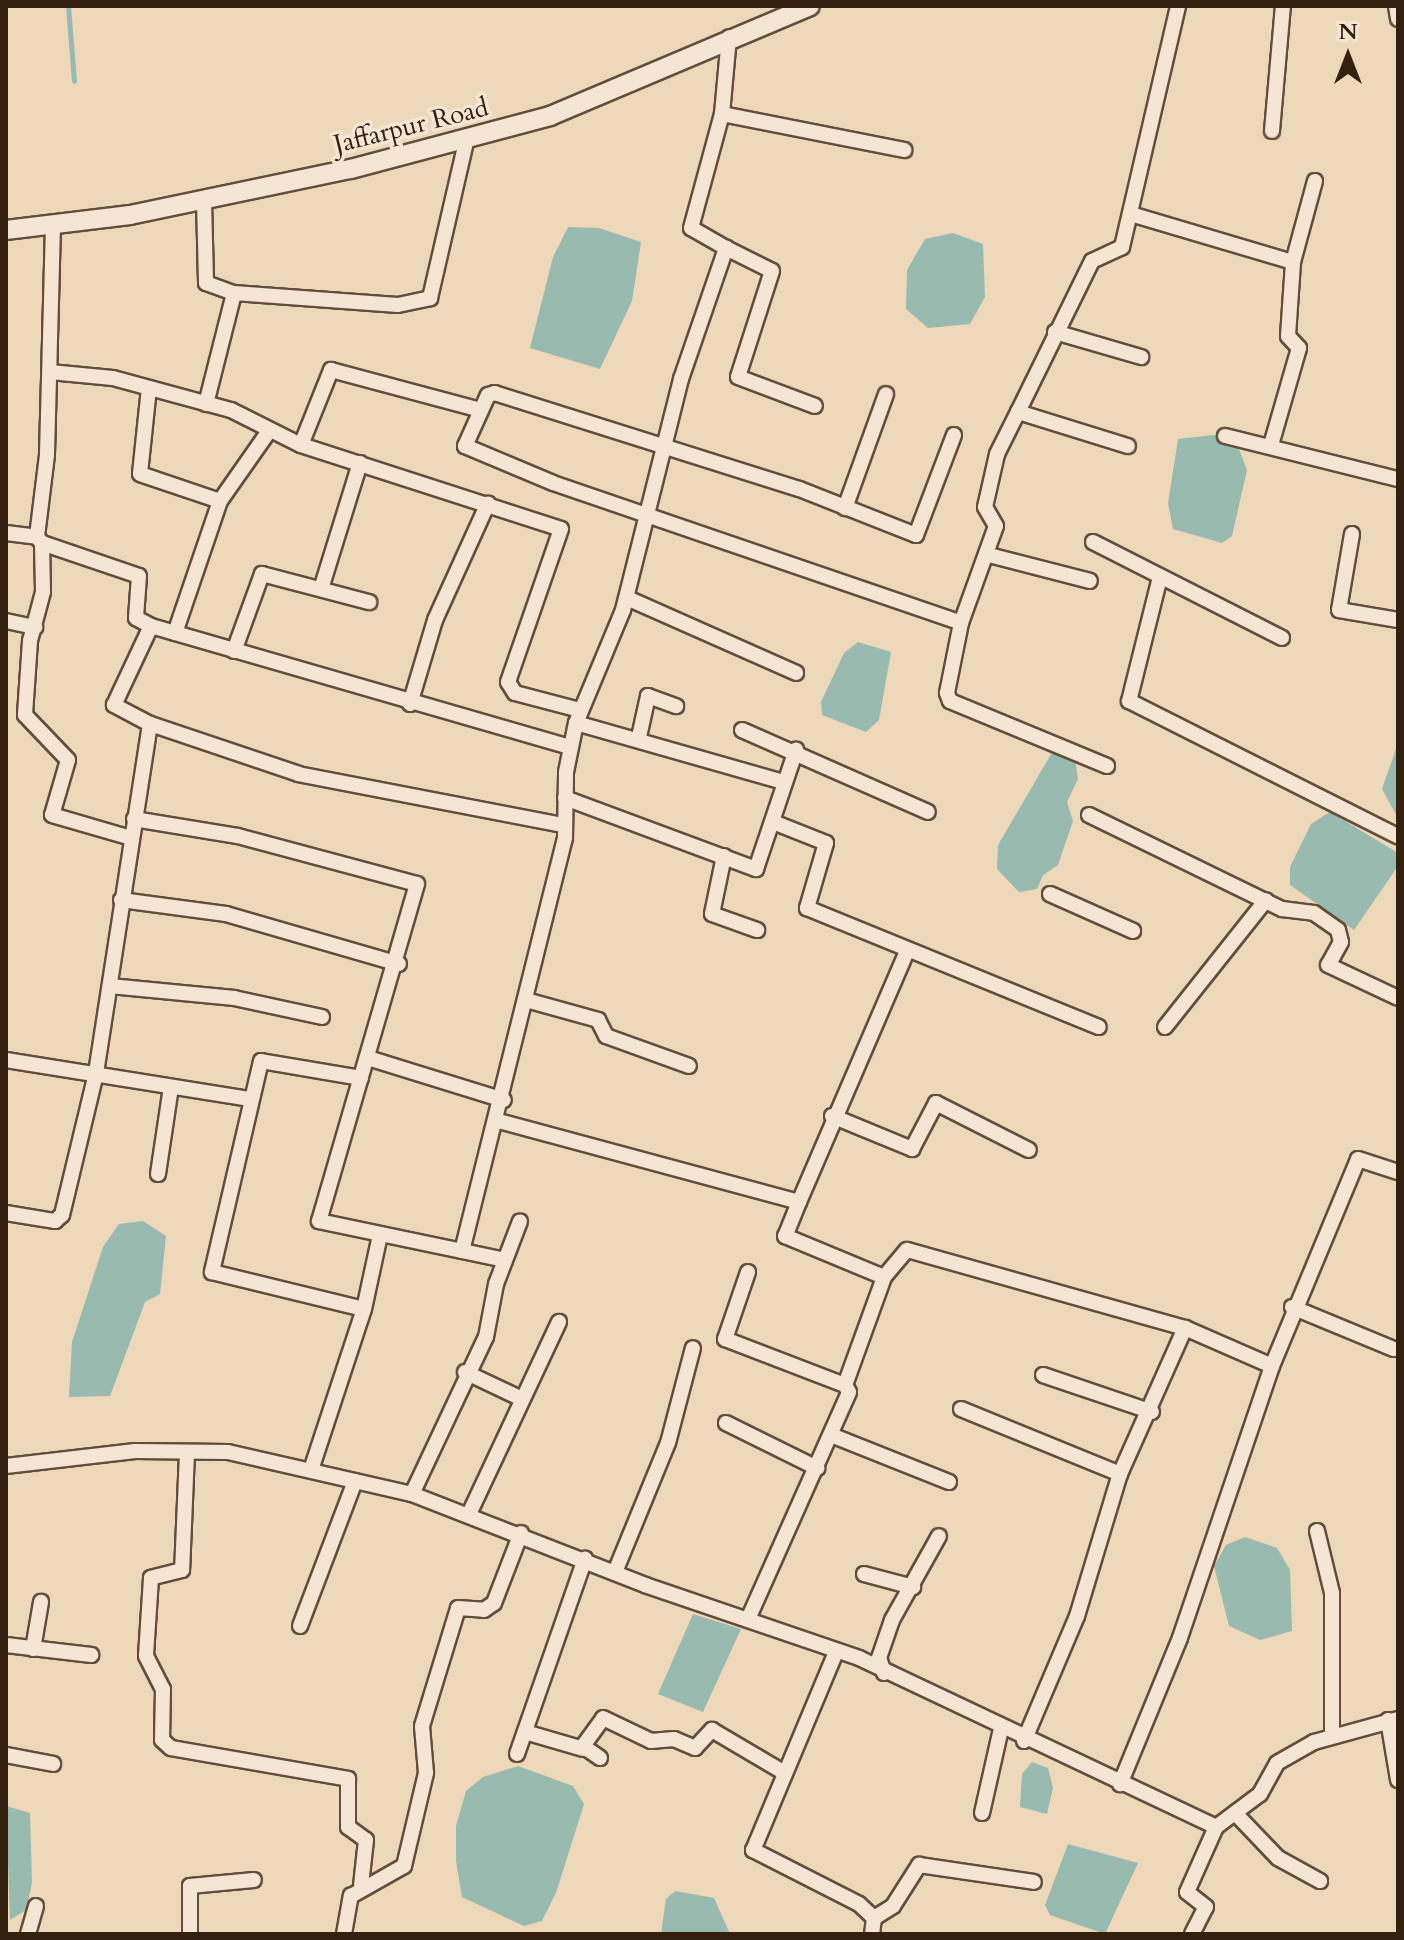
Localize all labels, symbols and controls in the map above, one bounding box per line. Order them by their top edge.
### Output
north arrow [1308,16,1388,96]
text: N [1338,17,1358,47]
street label: Jaffarpur Road [331,92,491,160]

